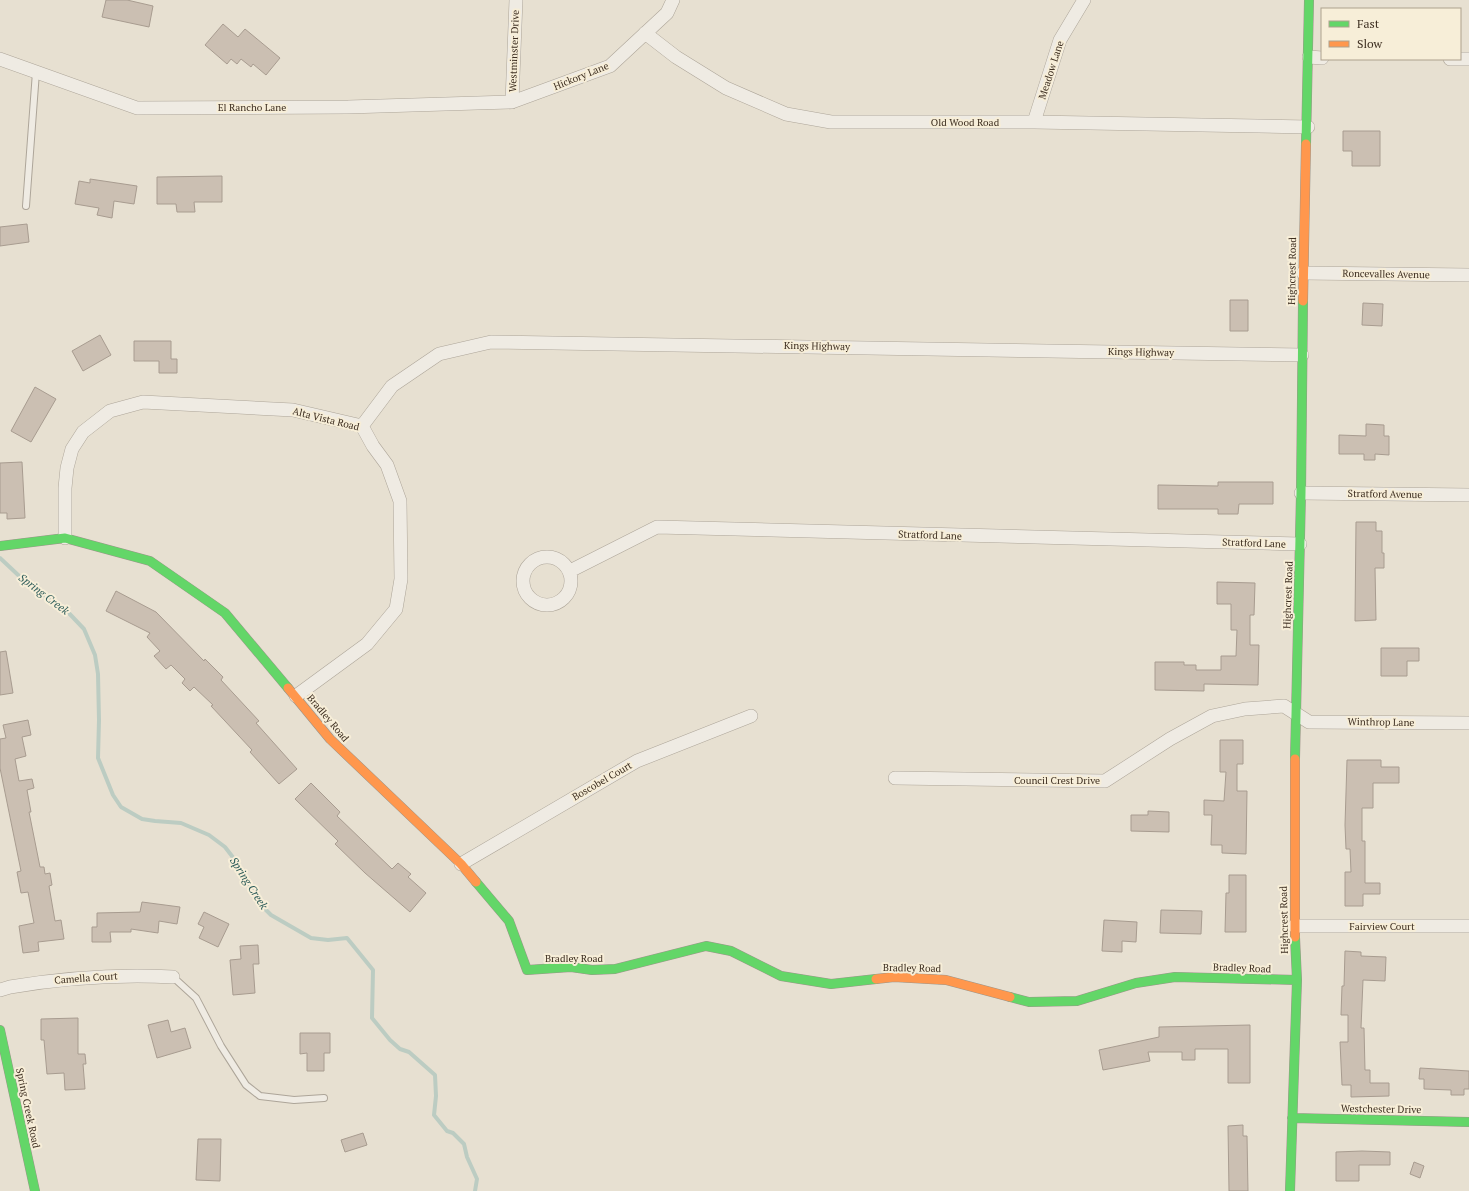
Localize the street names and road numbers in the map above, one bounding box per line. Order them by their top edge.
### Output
street label: Westminster Drive [506,10,522,92]
street label: Meadow Lane [1035,39,1067,101]
street label: Hickory Lane [551,59,611,93]
street label: El Rancho Lane [218,101,286,114]
street label: Old Wood Road [931,116,1000,129]
street label: Highcrest Road [1285,237,1299,305]
street label: Roncevalles Avenue [1342,267,1430,281]
street label: Kings Highway [784,339,851,353]
street label: Kings Highway [1108,345,1175,359]
street label: Alta Vista Road [291,404,361,434]
street label: Stratford Avenue [1347,487,1423,501]
street label: Stratford Lane [898,527,962,543]
street label: Stratford Lane [1222,535,1286,551]
street label: Highcrest Road [1280,560,1296,629]
street label: Bradley Road [304,692,352,745]
street label: Winthrop Lane [1347,715,1415,729]
street label: Boscobel Court [570,758,634,803]
street label: Council Crest Drive [1014,774,1100,787]
street label: Highcrest Road [1277,886,1291,954]
street label: Fairview Court [1349,920,1415,933]
street label: Bradley Road [545,952,604,965]
street label: Bradley Road [1213,960,1272,976]
street label: Bradley Road [883,961,942,975]
street label: Camella Court [54,969,118,987]
street label: Spring Creek Road [13,1067,43,1150]
street label: Westchester Drive [1341,1102,1421,1116]

